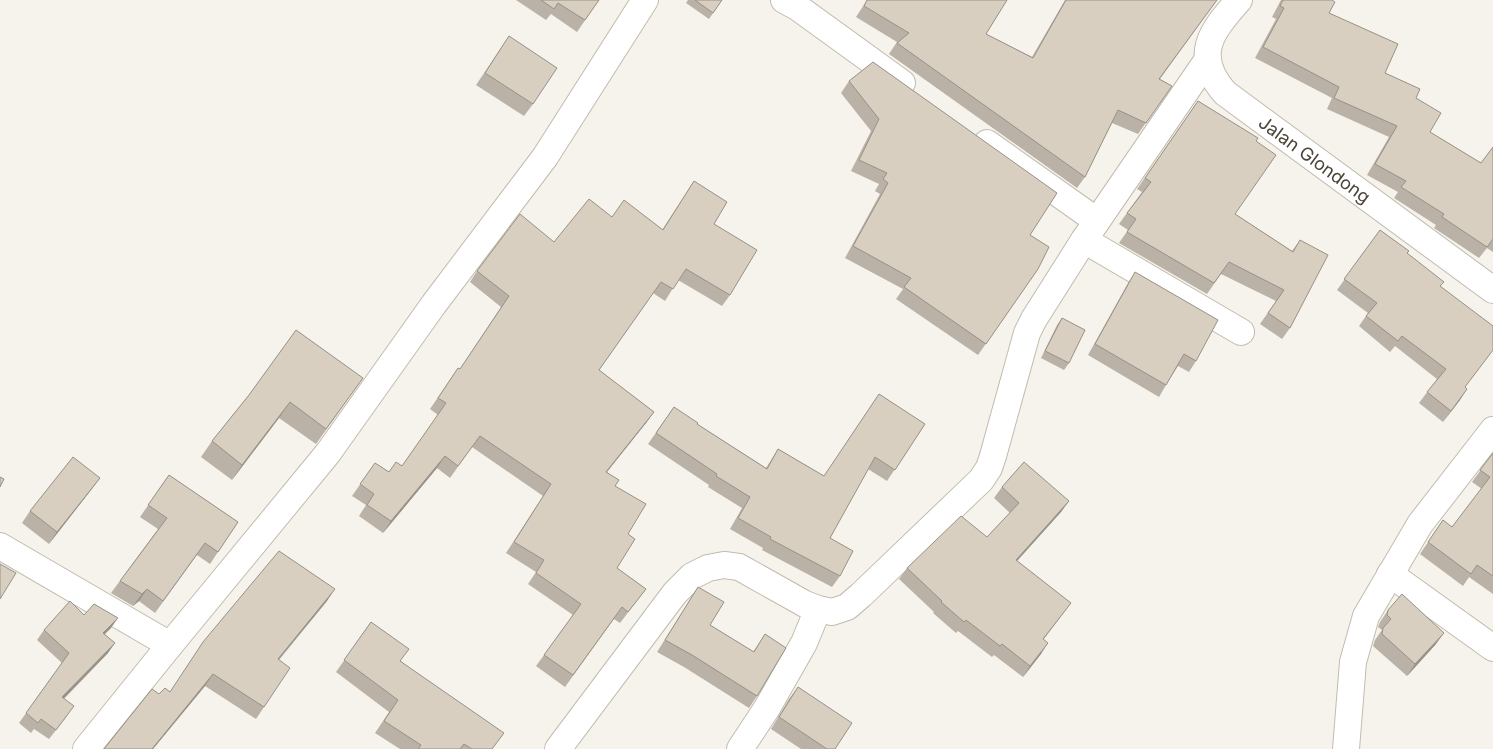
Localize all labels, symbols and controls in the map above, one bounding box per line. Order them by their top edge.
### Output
street label: Jalan Glondong [1255,111,1375,207]

